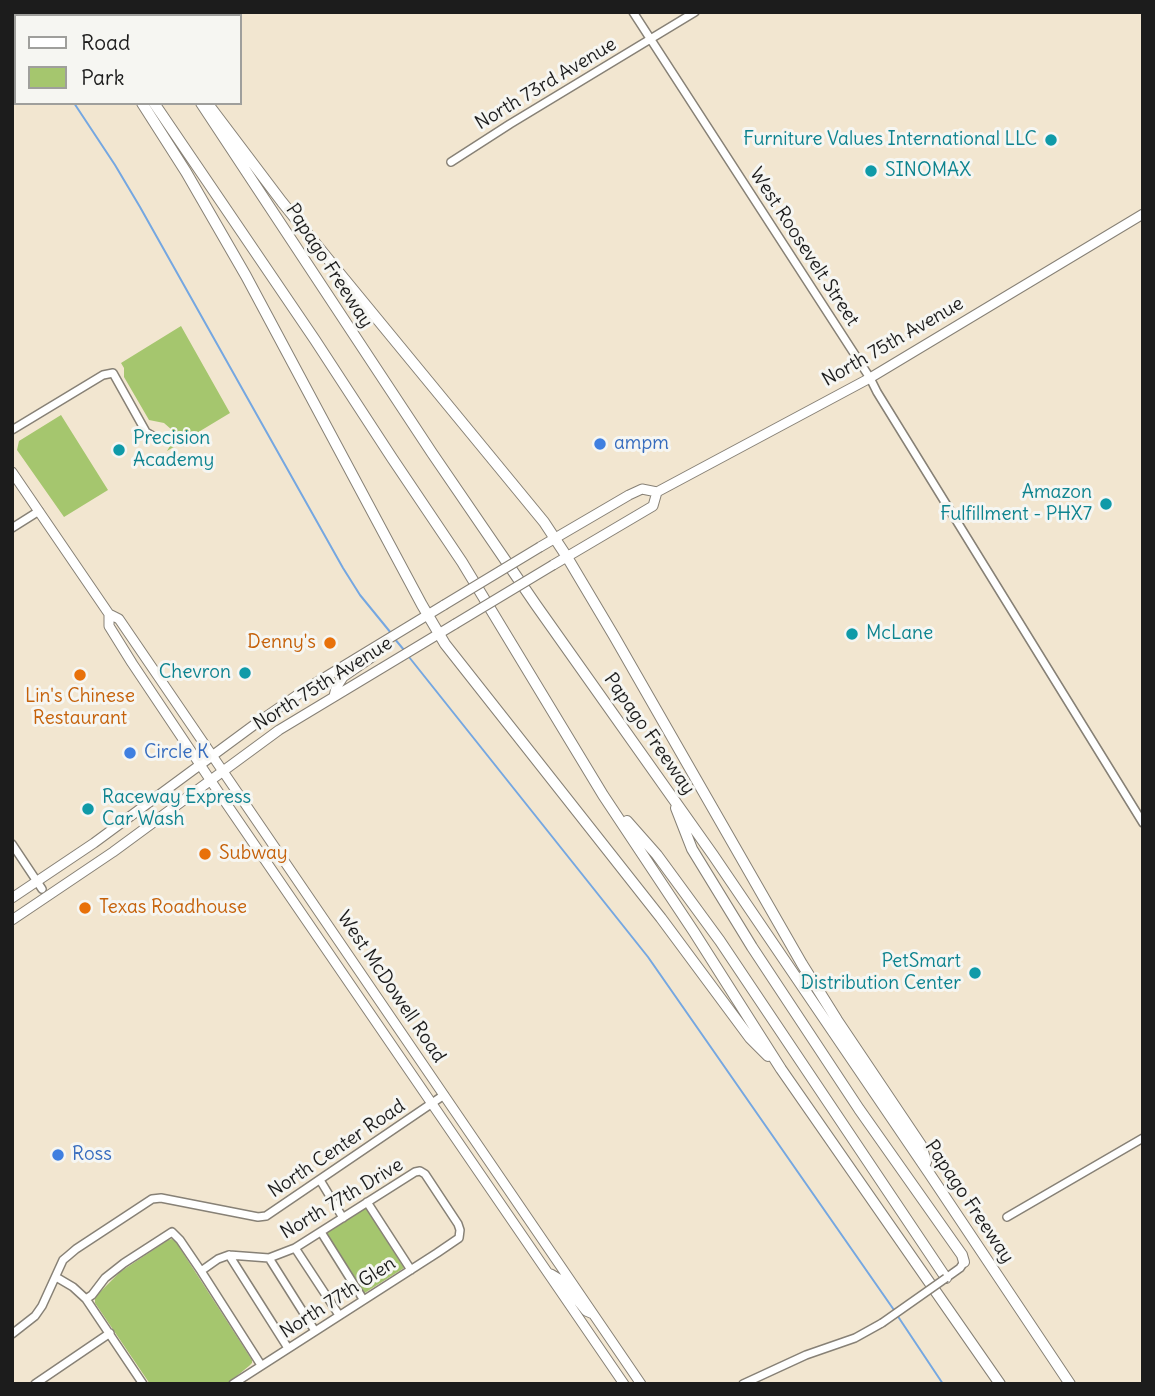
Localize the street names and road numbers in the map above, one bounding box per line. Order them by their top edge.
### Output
street label: North 73rd Avenue [471,33,621,135]
street label: West Roosevelt Street [744,164,864,330]
street label: Papago Freeway [280,200,378,332]
street label: North 75th Avenue [818,292,968,392]
street label: North 75th Avenue [250,632,396,736]
street label: Papago Freeway [599,669,699,799]
street label: West McDowell Road [332,907,450,1067]
street label: North Center Road [264,1095,410,1203]
street label: Papago Freeway [919,1136,1019,1268]
street label: North 77th Drive [277,1154,407,1244]
street label: North 77th Glen [276,1252,400,1344]

